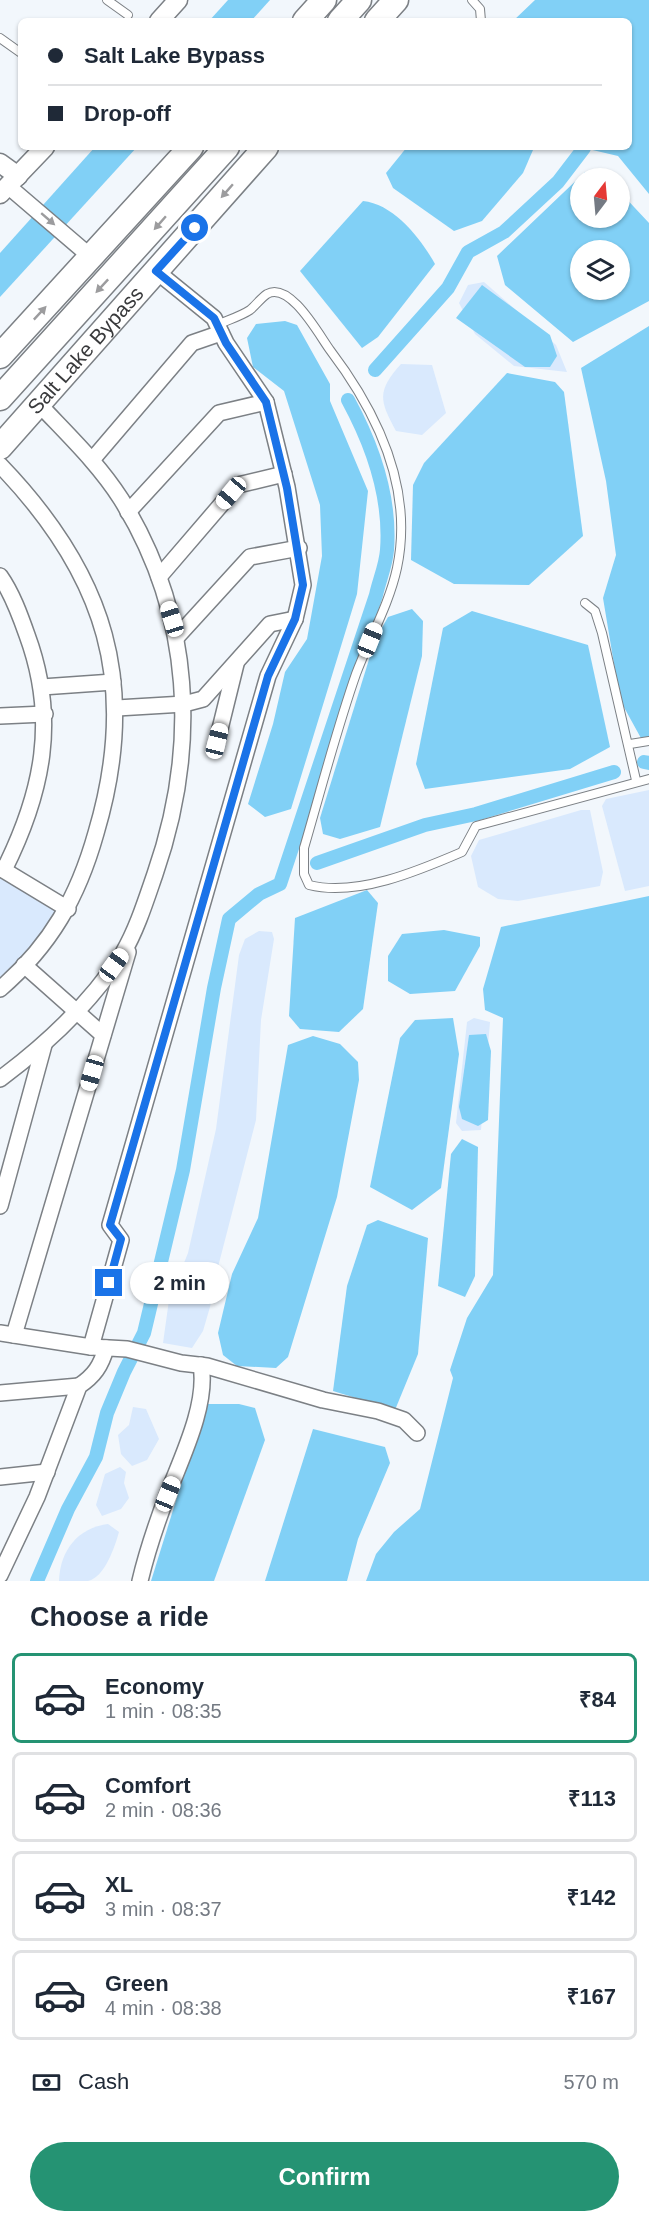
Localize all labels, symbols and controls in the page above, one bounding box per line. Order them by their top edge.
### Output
text: Salt Lake Bypass [84,43,265,68]
text: Drop-off [84,101,171,126]
north arrow [570,168,630,228]
map controls [570,168,630,300]
one-way arrow [221,183,234,198]
one-way arrow [40,212,55,226]
route start [181,214,208,241]
one-way arrow [154,215,167,230]
button: layers [570,240,630,300]
one-way arrow [95,279,109,294]
street label: Salt Lake Bypass [23,282,148,419]
one-way arrow [33,306,46,321]
car [213,473,249,513]
car [158,599,186,639]
car [355,620,385,660]
car [204,721,230,761]
car [96,945,132,985]
car [78,1053,106,1093]
callout: 2 min [130,1262,229,1304]
route end [95,1269,122,1296]
text: 2 min [153,1272,206,1294]
car [153,1474,183,1514]
text: Choose a ride [30,1602,209,1632]
icon: car [33,1671,87,1725]
text: Economy [105,1674,204,1699]
text: ₹84 [579,1687,616,1712]
text: 1 min · 08:35 [105,1700,222,1722]
icon: car [33,1770,87,1824]
text: Comfort [105,1773,191,1798]
text: ₹113 [568,1786,616,1811]
text: 2 min · 08:36 [105,1799,222,1821]
icon: car [33,1869,87,1923]
text: XL [105,1872,133,1897]
text: ₹142 [567,1885,616,1910]
text: 3 min · 08:37 [105,1898,222,1920]
icon: car [33,1968,87,2022]
text: Green [105,1971,169,1996]
text: ₹167 [567,1984,616,2009]
text: 4 min · 08:38 [105,1997,222,2019]
icon: cash [30,2066,63,2099]
text: Cash [78,2069,129,2094]
text: 570 m [563,2071,619,2093]
button: Confirm [30,2142,619,2211]

